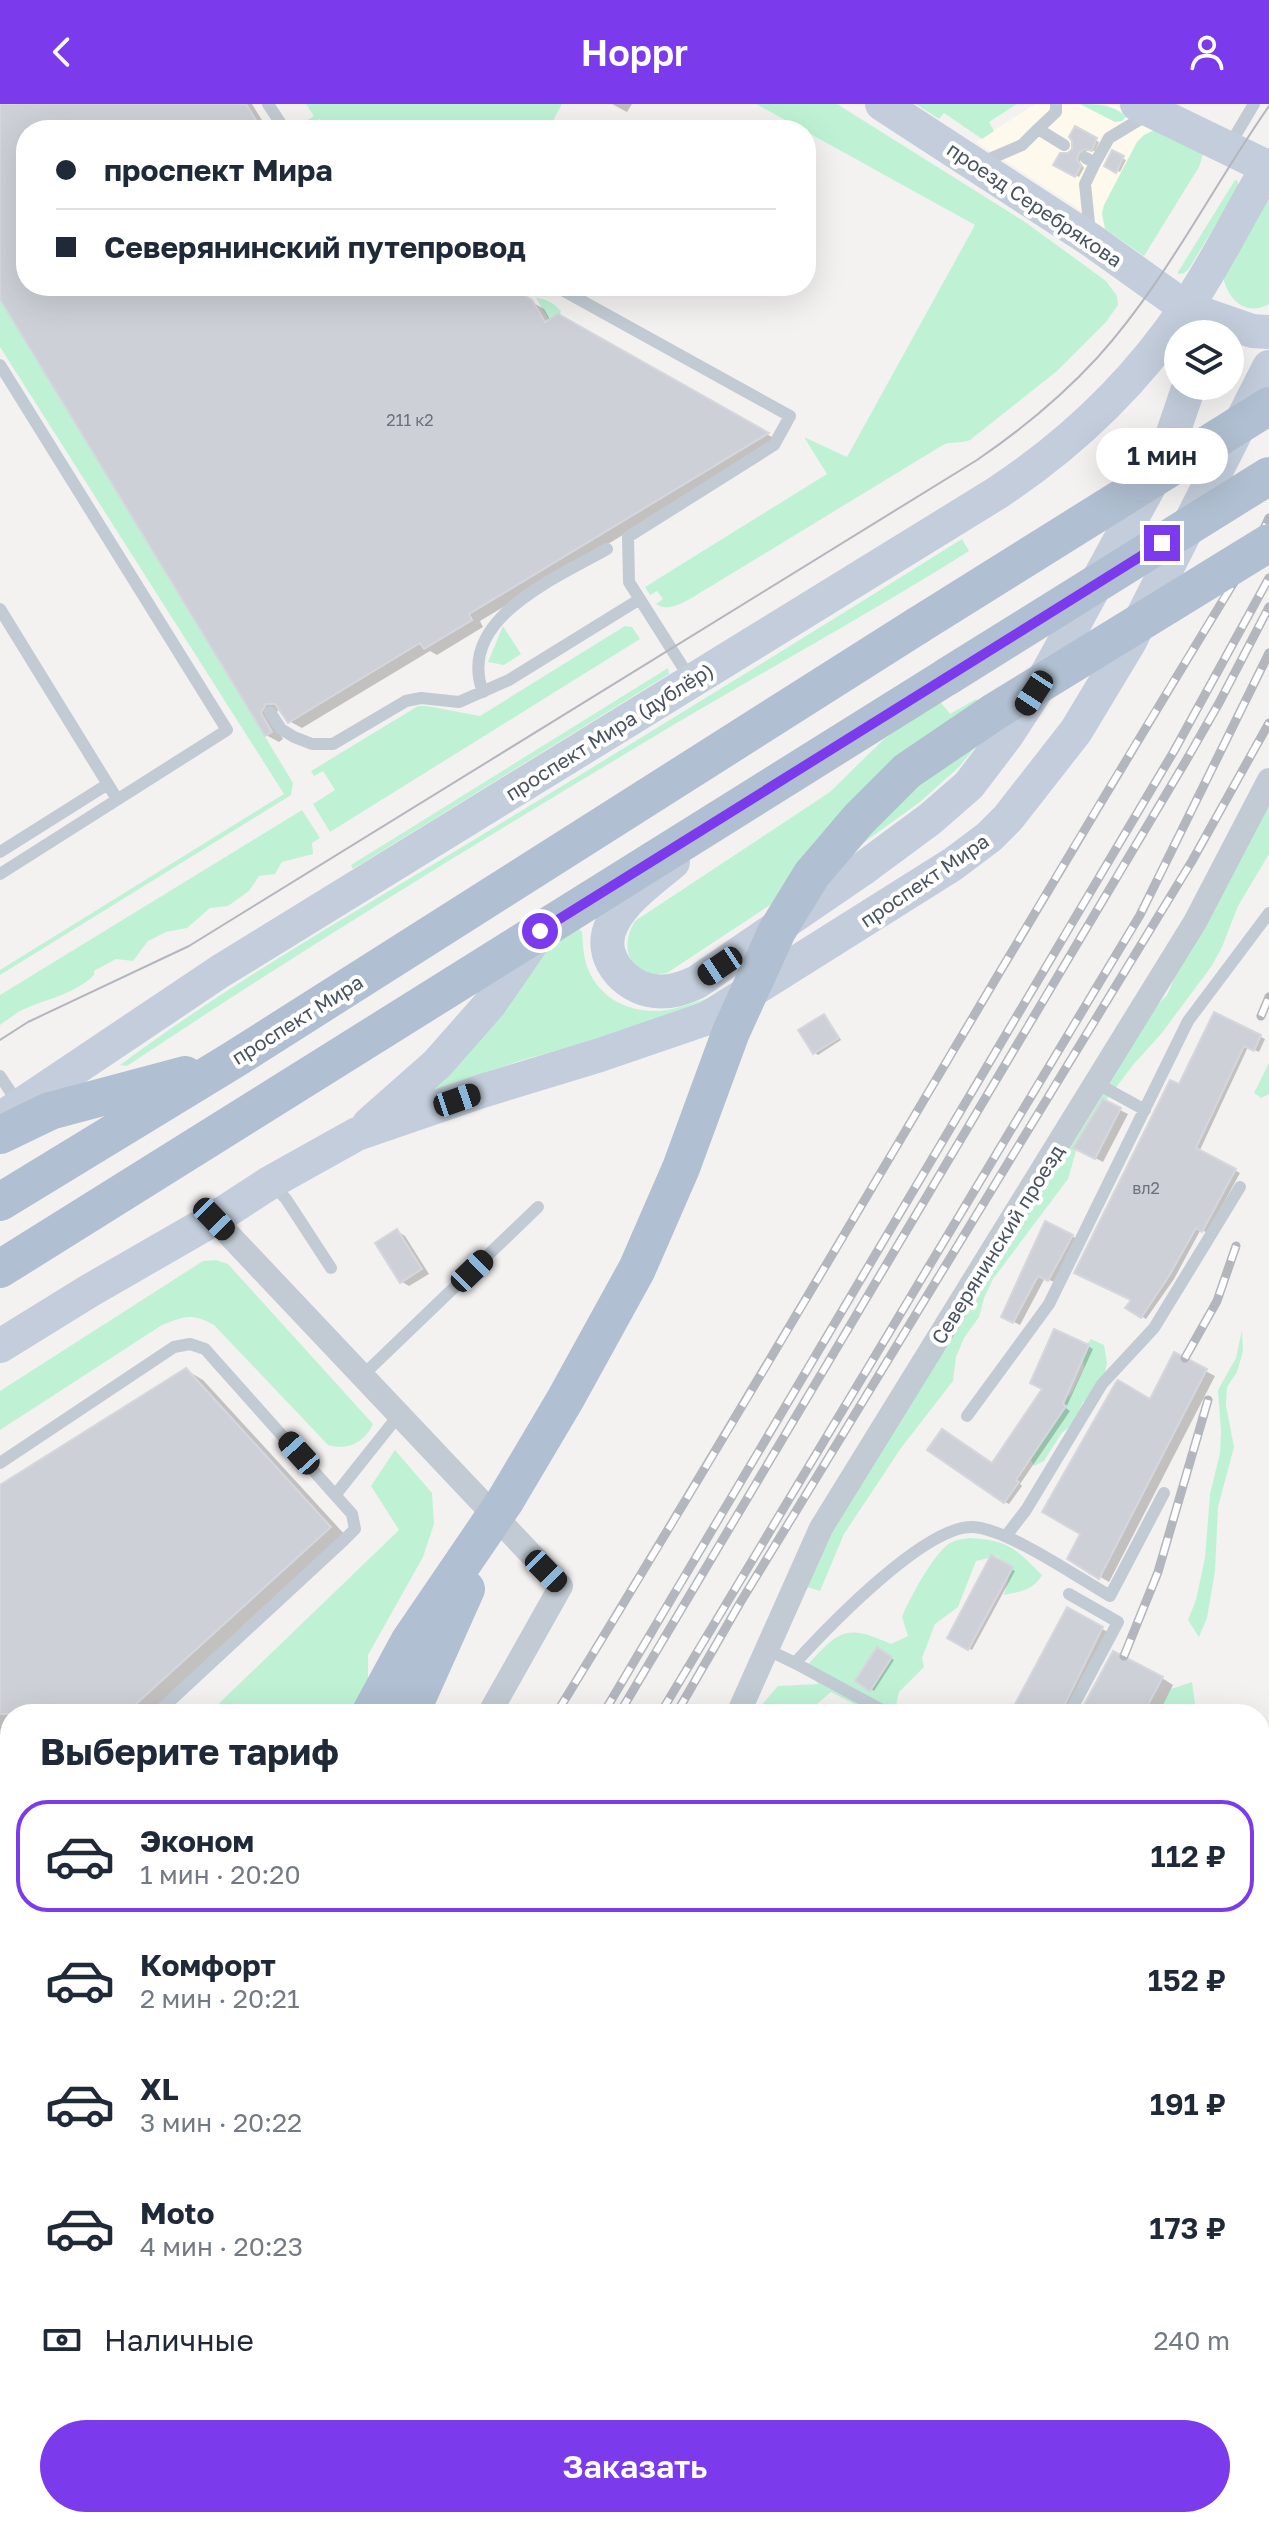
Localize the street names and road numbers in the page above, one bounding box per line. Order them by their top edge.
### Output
street label: проезд Серебрякова [943,136,1127,272]
street label: проспект Мира (дублёр) [501,657,717,805]
street label: проспект Мира [855,828,993,932]
street label: проспект Мира [227,969,367,1069]
street label: Северянинский проезд [926,1140,1068,1348]

